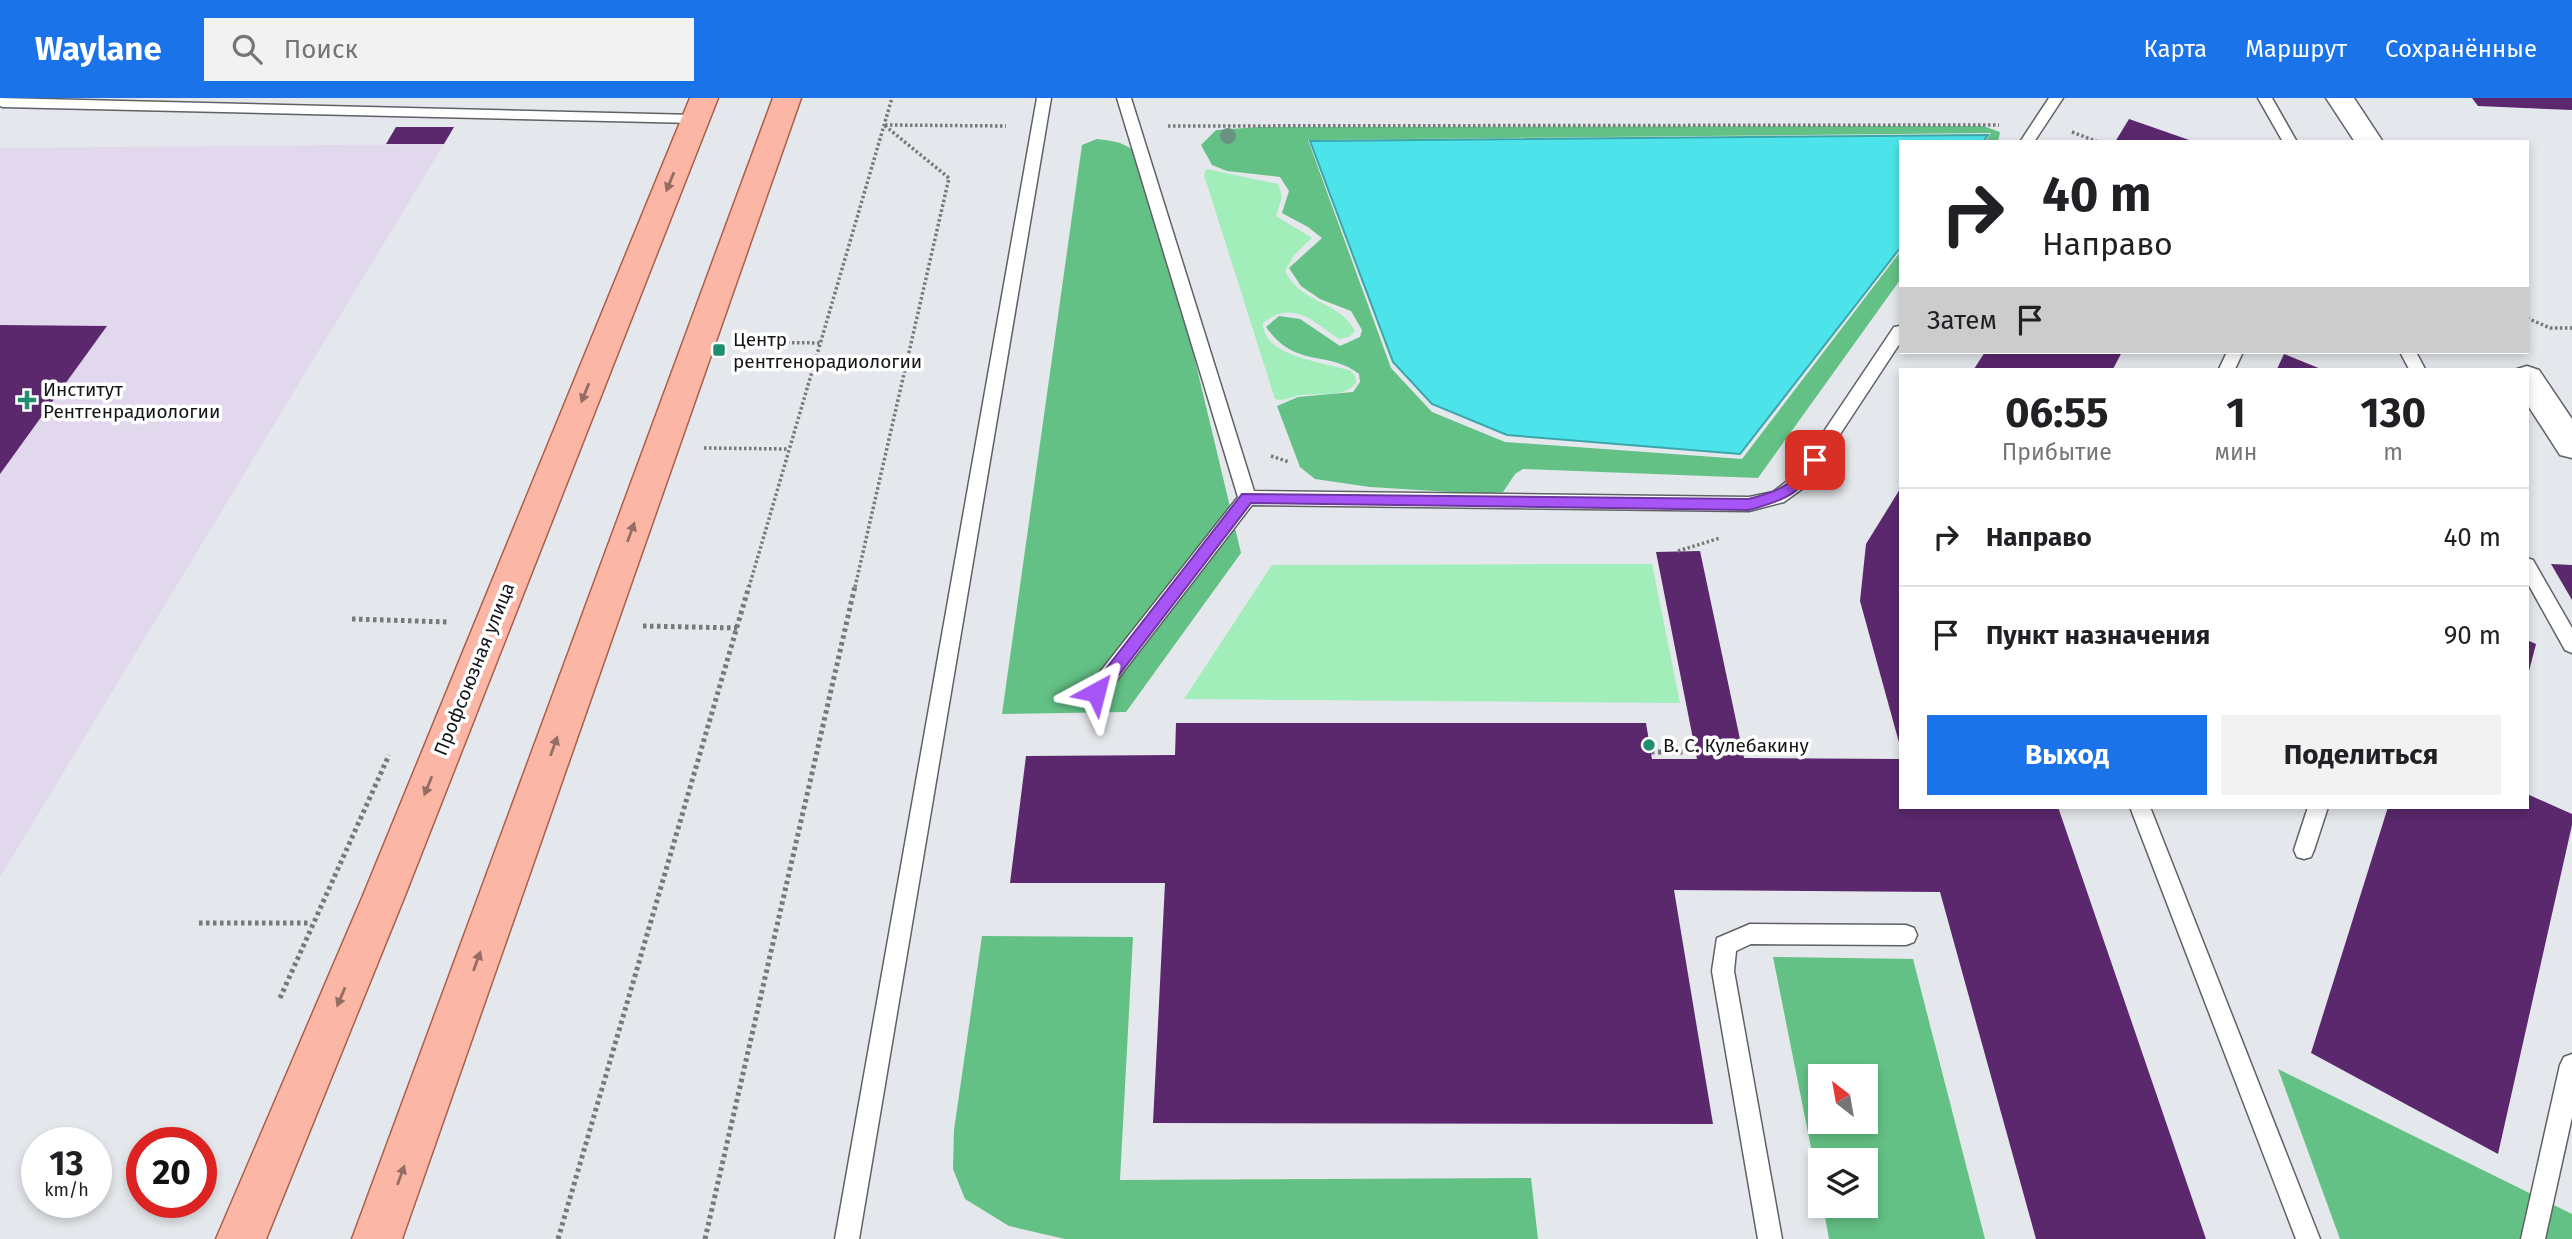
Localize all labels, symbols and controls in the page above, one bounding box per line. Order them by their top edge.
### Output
search box [204,18,694,81]
text: Waylane [35,29,162,69]
icon: search [228,30,266,68]
text: Поиск [284,34,358,65]
text: Карта [2144,35,2207,63]
text: Маршрут [2245,35,2347,63]
text: Сохранённые [2385,35,2537,63]
text: 40 m [2042,165,2151,224]
icon: right [1927,168,2018,259]
one-way arrow [664,172,675,193]
text: Направо [2042,225,2173,263]
icon: arrive [2011,301,2049,339]
text: Затем [1927,305,1997,336]
place label: Центр рентгенорадиологии [733,328,922,373]
marker: Центр рентгенорадиологии [711,342,727,358]
place label: Институт Рентгенрадиологии [43,378,220,423]
one-way arrow [580,383,591,404]
text: 06:55 [2005,388,2109,438]
text: 1 [2226,388,2246,438]
text: 130 [2360,388,2426,438]
marker: Институт Рентгенрадиологии [17,390,37,410]
pin [1785,430,1845,490]
text: Прибытие [2002,438,2112,466]
text: мин [2215,438,2257,466]
text: m [2383,438,2403,466]
icon: arrive [1796,441,1834,479]
icon: right [1927,518,1965,556]
one-way arrow [626,522,637,543]
text: Направо [1986,522,2092,553]
text: 40 m [2443,522,2501,553]
street label: Профсоюзная улица [429,579,519,759]
icon: arrive [1927,616,1965,654]
text: Пункт назначения [1986,620,2210,651]
text: 90 m [2444,620,2501,651]
position arrow [1059,655,1133,729]
button: Выход [1927,715,2207,795]
button: Поделиться [2221,715,2501,795]
place label: В. С. Кулебакину [1663,734,1810,757]
one-way arrow [549,736,560,757]
marker: В. С. Кулебакину [1641,737,1657,753]
one-way arrow [422,776,433,797]
one-way arrow [472,950,483,971]
one-way arrow [336,986,347,1007]
north arrow [1808,1064,1878,1134]
map controls [1808,1064,1878,1218]
speed limit sign: 20 [126,1127,217,1218]
text: 13 [49,1142,84,1184]
button: layers [1808,1148,1878,1218]
one-way arrow [395,1164,406,1185]
text: km/h [44,1179,89,1201]

